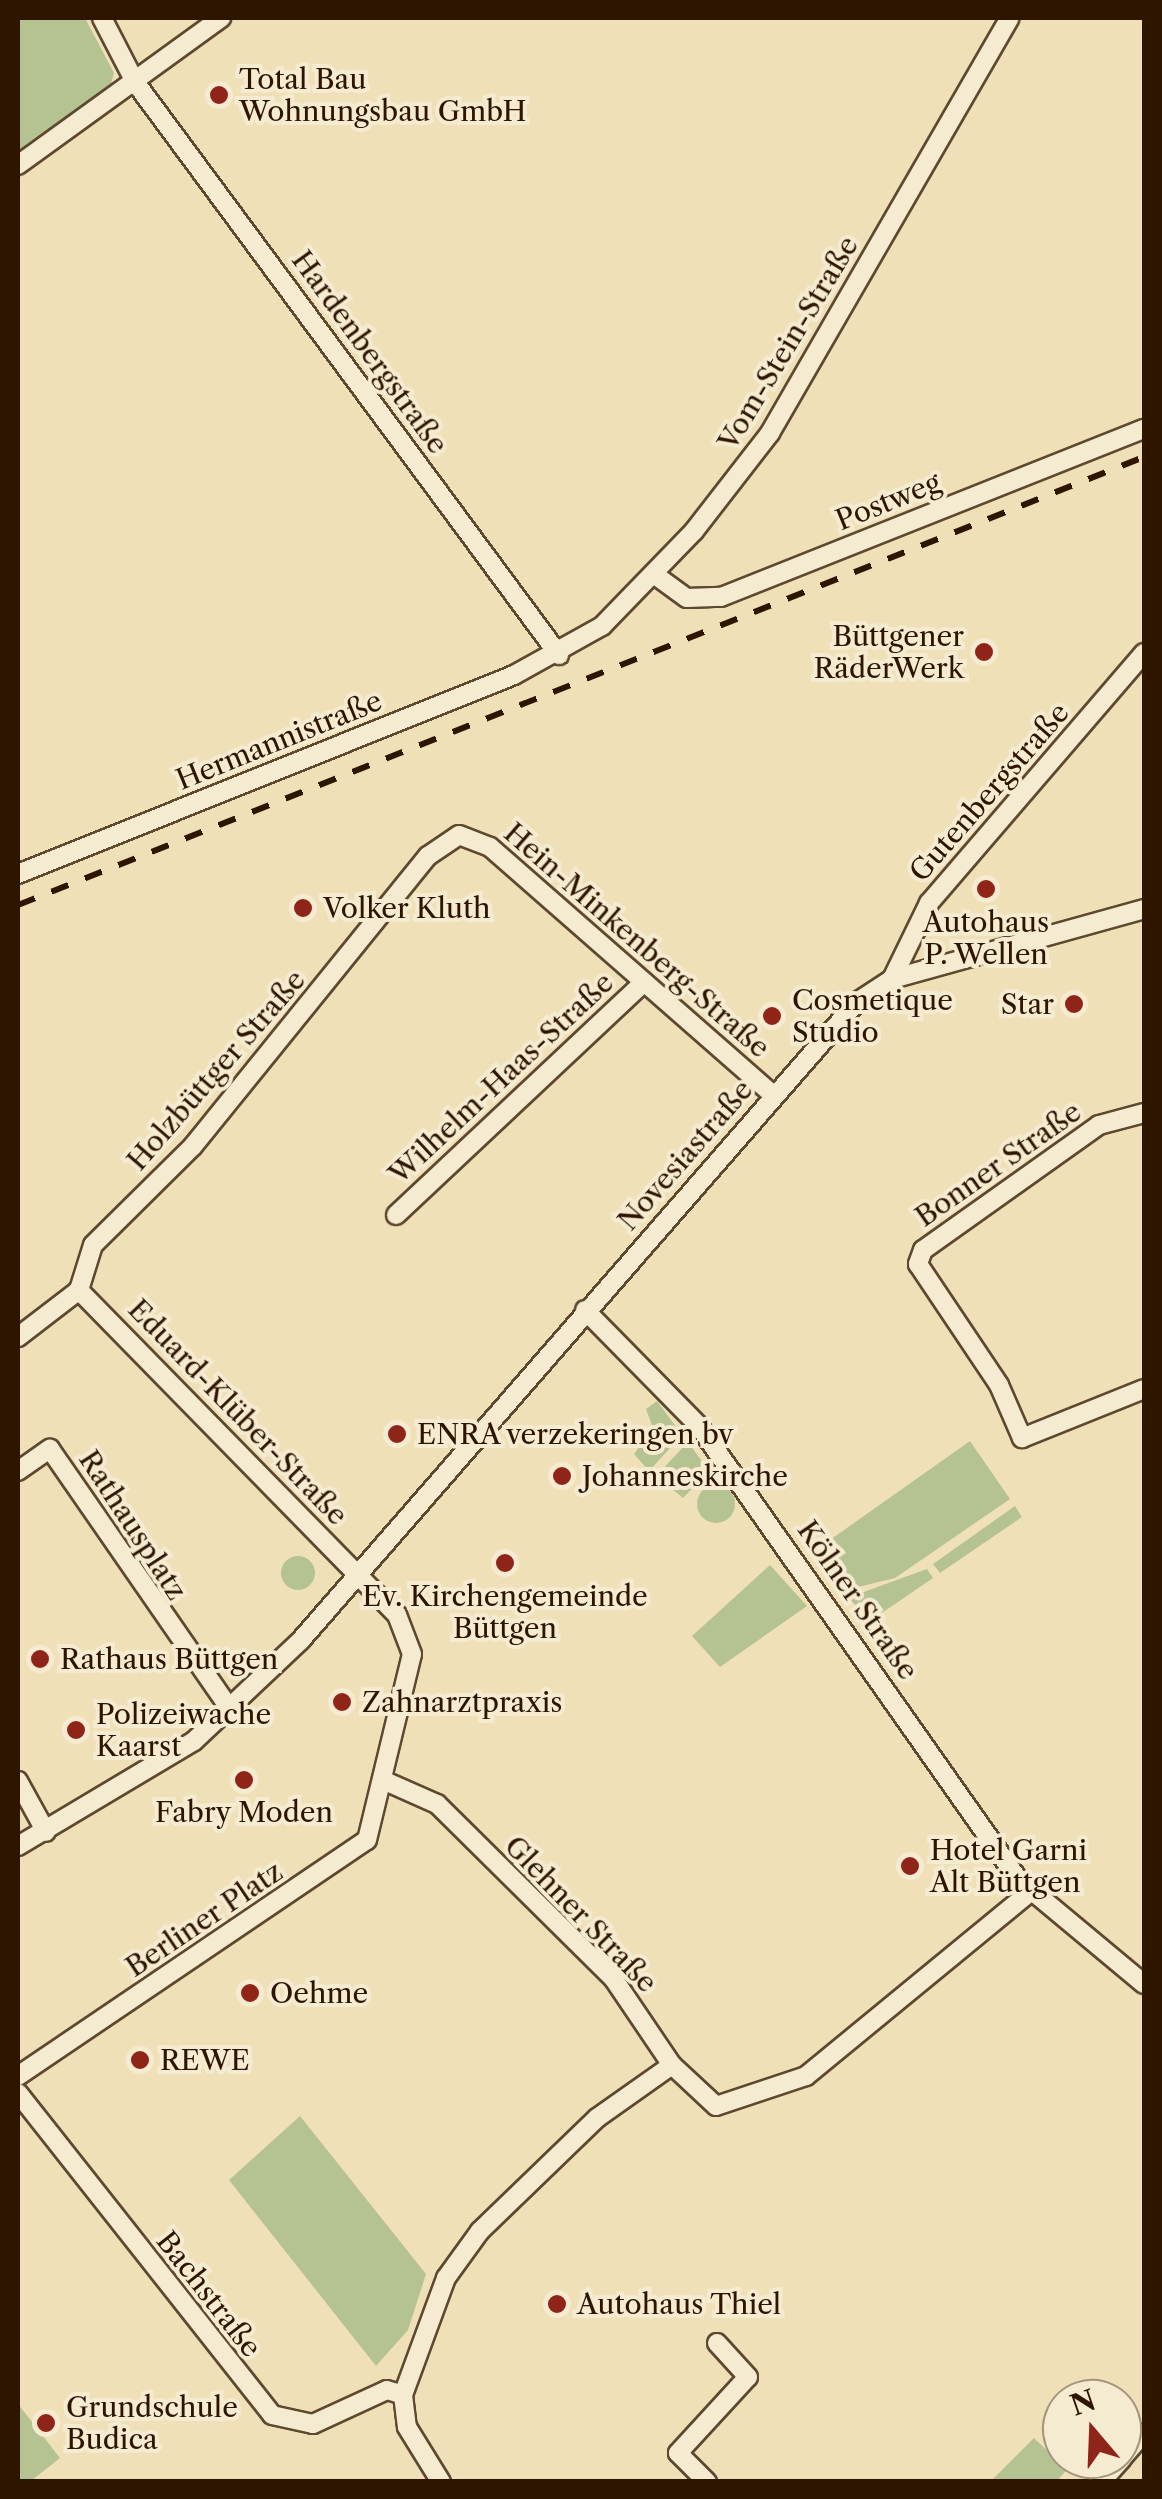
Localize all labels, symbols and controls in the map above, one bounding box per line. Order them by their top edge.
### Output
place label: Total Bau Wohnungsbau GmbH [239,62,527,128]
marker: Total Bau Wohnungsbau GmbH [208,84,230,106]
street label: Vom-Stein-Straße [711,230,865,456]
street label: Hardenbergstraße [285,244,455,460]
street label: Postweg [831,465,945,537]
place label: Büttgener RäderWerk [814,619,964,685]
marker: Büttgener RäderWerk [973,641,995,663]
street label: Hermannistraße [171,683,387,797]
street label: Gutenbergstraße [902,696,1076,888]
street label: Hein-Minkenberg-Straße [498,816,776,1064]
marker: Autohaus P. Wellen [975,878,997,900]
place label: Volker Kluth [323,891,491,925]
marker: Volker Kluth [292,897,314,919]
place label: Autohaus P. Wellen [923,905,1049,971]
street label: Holzbüttger Straße [120,963,312,1177]
street label: Wilhelm-Haas-Straße [382,965,620,1191]
place label: Cosmetique Studio [792,983,953,1049]
place label: Star [1001,987,1054,1021]
marker: Star [1063,993,1085,1015]
marker: Cosmetique Studio [761,1005,783,1027]
street label: Novesiastraße [611,1073,759,1237]
street label: Bonner Straße [909,1094,1087,1234]
street label: Eduard-Klüber-Straße [121,1292,355,1532]
place label: ENRA verzekeringen bv [417,1417,735,1451]
marker: ENRA verzekeringen bv [386,1423,408,1445]
street label: Rathausplatz [72,1444,194,1606]
place label: Johanneskirche [582,1459,788,1493]
marker: Johanneskirche [551,1465,573,1487]
street label: Kölner Straße [791,1514,925,1686]
marker: Ev. Kirchengemeinde Büttgen [494,1552,516,1574]
place label: Ev. Kirchengemeinde Büttgen [362,1579,648,1645]
place label: Rathaus Büttgen [60,1642,278,1676]
marker: Rathaus Büttgen [29,1648,51,1670]
place label: Zahnarztpraxis [362,1685,562,1719]
marker: Zahnarztpraxis [331,1691,353,1713]
place label: Polizeiwache Kaarst [96,1697,271,1763]
marker: Polizeiwache Kaarst [65,1719,87,1741]
marker: Fabry Moden [233,1769,255,1791]
place label: Fabry Moden [155,1795,333,1829]
street label: Glehner Straße [498,1829,664,1999]
place label: Hotel Garni Alt Büttgen [930,1833,1087,1899]
street label: Berliner Platz [119,1854,289,1984]
marker: Hotel Garni Alt Büttgen [899,1855,921,1877]
place label: Oehme [270,1976,368,2010]
marker: Oehme [239,1982,261,2004]
place label: REWE [160,2043,250,2077]
marker: REWE [129,2049,151,2071]
street label: Bachstraße [150,2225,268,2363]
place label: Autohaus Thiel [577,2287,782,2321]
marker: Autohaus Thiel [546,2293,568,2315]
north arrow [1042,2379,1142,2479]
text: N [1066,2382,1100,2423]
place label: Grundschule Budica [66,2390,238,2456]
marker: Grundschule Budica [35,2412,57,2434]

